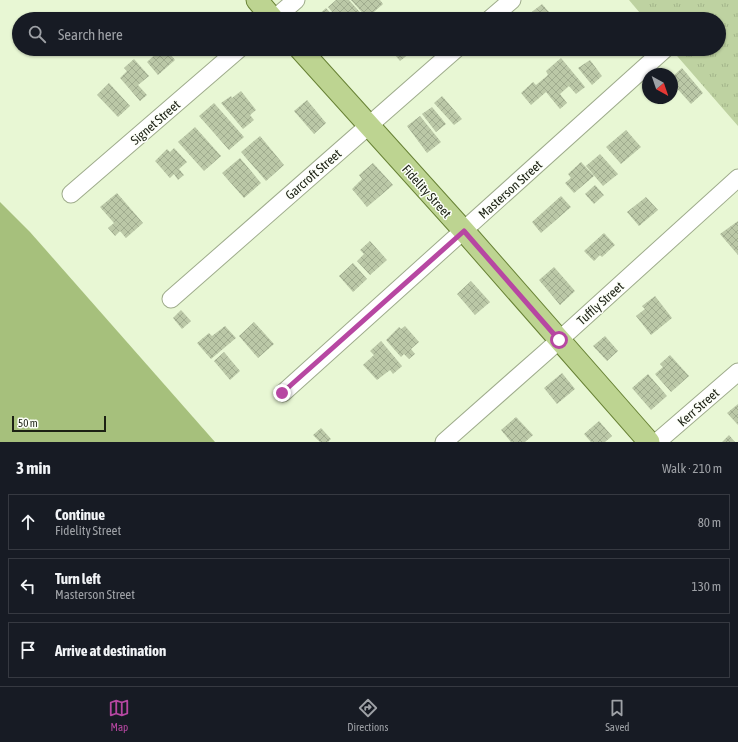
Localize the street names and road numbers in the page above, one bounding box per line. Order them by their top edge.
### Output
street label: Signet Street [128,97,183,148]
street label: Garcroft Street [282,146,345,203]
street label: Masterson Street [476,157,545,222]
street label: Fidelity Street [399,162,454,221]
street label: Tuffly Street [574,278,627,328]
street label: Kerr Street [675,385,722,429]

